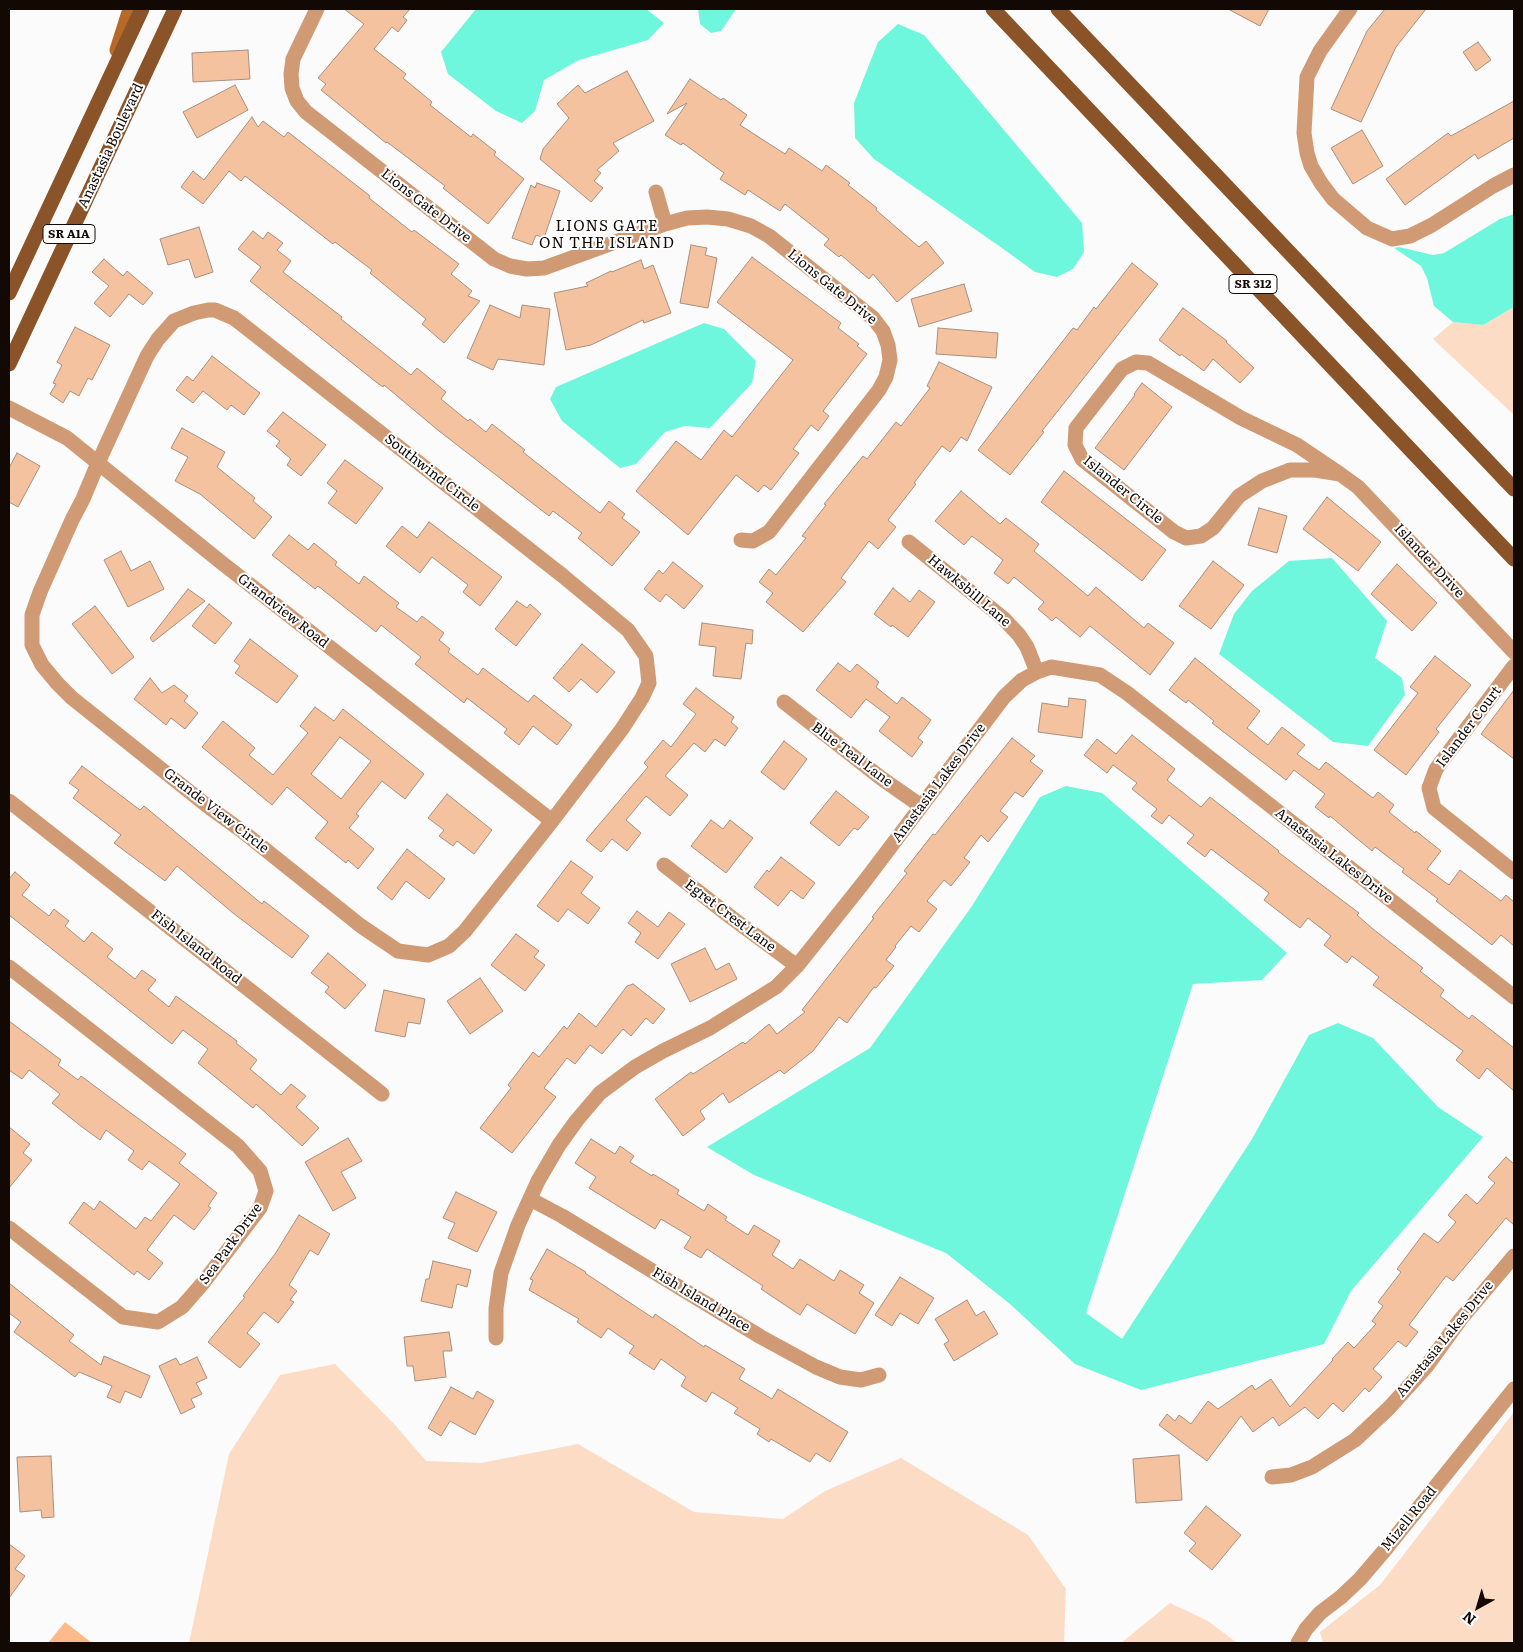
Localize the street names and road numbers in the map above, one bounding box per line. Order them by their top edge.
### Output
street label: Anastasia Boulevard [75,81,147,211]
street label: Lions Gate Drive [377,166,475,246]
road number: SR A1A [43,224,95,243]
street label: Lions Gate Drive [784,246,880,328]
road number: SR 312 [1229,274,1277,294]
street label: Southwind Circle [381,431,483,515]
street label: Islander Circle [1080,453,1166,527]
street label: Islander Drive [1390,520,1468,602]
street label: Hawksbill Lane [924,551,1014,631]
street label: Grandview Road [234,570,332,652]
street label: Islander Court [1433,683,1505,771]
street label: Blue Teal Lane [808,719,896,791]
street label: Anastasia Lakes Drive [889,720,989,846]
street label: Grande View Circle [160,765,272,857]
street label: Anastasia Lakes Drive [1272,805,1396,907]
street label: Egret Crest Lane [681,876,779,956]
street label: Fish Island Road [147,906,245,988]
street label: Sea Park Drive [196,1200,266,1288]
street label: Fish Island Place [649,1264,753,1336]
street label: Anastasia Lakes Drive [1393,1277,1497,1401]
street label: Mizell Road [1378,1483,1440,1555]

